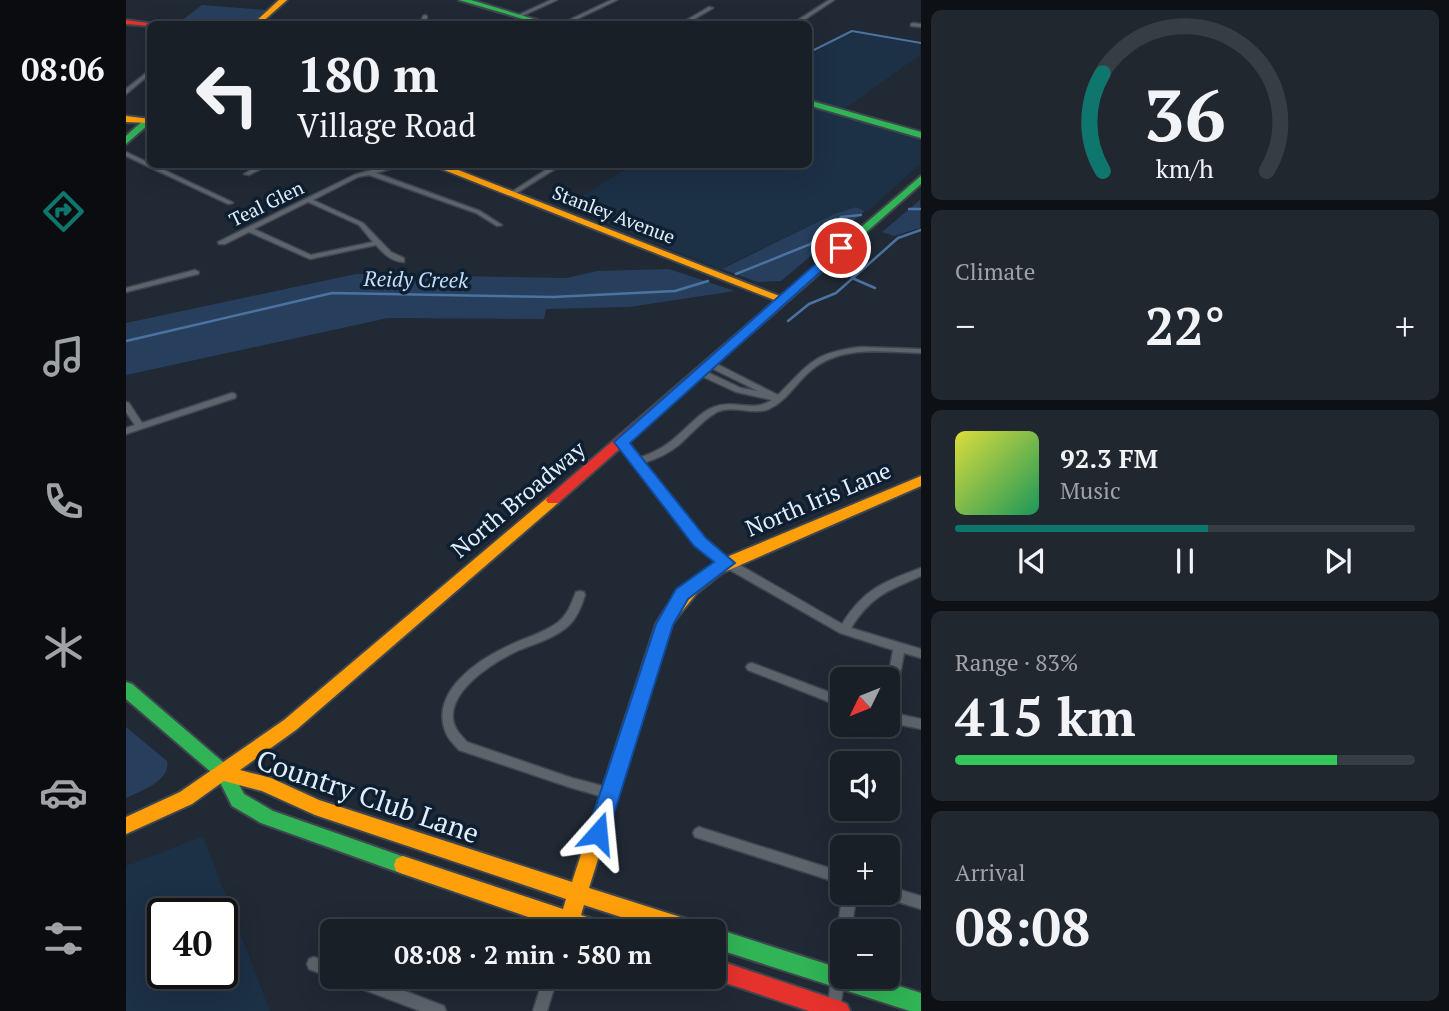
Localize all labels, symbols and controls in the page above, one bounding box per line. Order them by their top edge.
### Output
text: 180 m [297,41,439,106]
text: 08:06 [21,48,105,90]
icon: left [182,49,273,140]
text: 36 [1144,65,1226,162]
text: Village Road [297,104,476,146]
text: km/h [1156,152,1214,185]
street label: Teal Glen [225,174,307,232]
street label: Stanley Avenue [549,179,679,249]
icon: directions [39,187,88,236]
pin [811,218,871,278]
icon: arrive [822,229,860,267]
text: Climate [955,256,1035,287]
water label: Reidy Creek [362,264,469,294]
text: 22° [1145,291,1225,360]
text: − [955,301,975,351]
text: + [1395,301,1415,351]
icon: music [39,332,88,381]
street label: North Broadway [444,434,592,564]
text: 92.3 FM [1060,441,1158,475]
street label: North Iris Lane [741,454,895,544]
text: Music [1060,475,1121,506]
icon: phone [39,477,88,526]
icon: previous [1013,542,1051,580]
icon: pause [1166,542,1204,580]
icon: next [1319,542,1357,580]
icon: climate [39,623,88,672]
text: Range · 83% [955,647,1078,678]
north arrow [830,667,900,737]
map controls [830,667,900,989]
text: 415 km [955,682,1136,751]
street label: Country Club Lane [252,741,484,851]
button: sound [830,751,900,821]
icon: car [39,768,88,817]
position arrow [561,796,635,870]
button: + [830,835,900,905]
text: Arrival [955,857,1026,888]
text: 08:08 [955,892,1090,961]
speed limit sign: 40 [147,898,238,989]
icon: filters [39,914,88,963]
button: − [830,919,900,989]
text: 08:08 · 2 min · 580 m [394,937,652,971]

